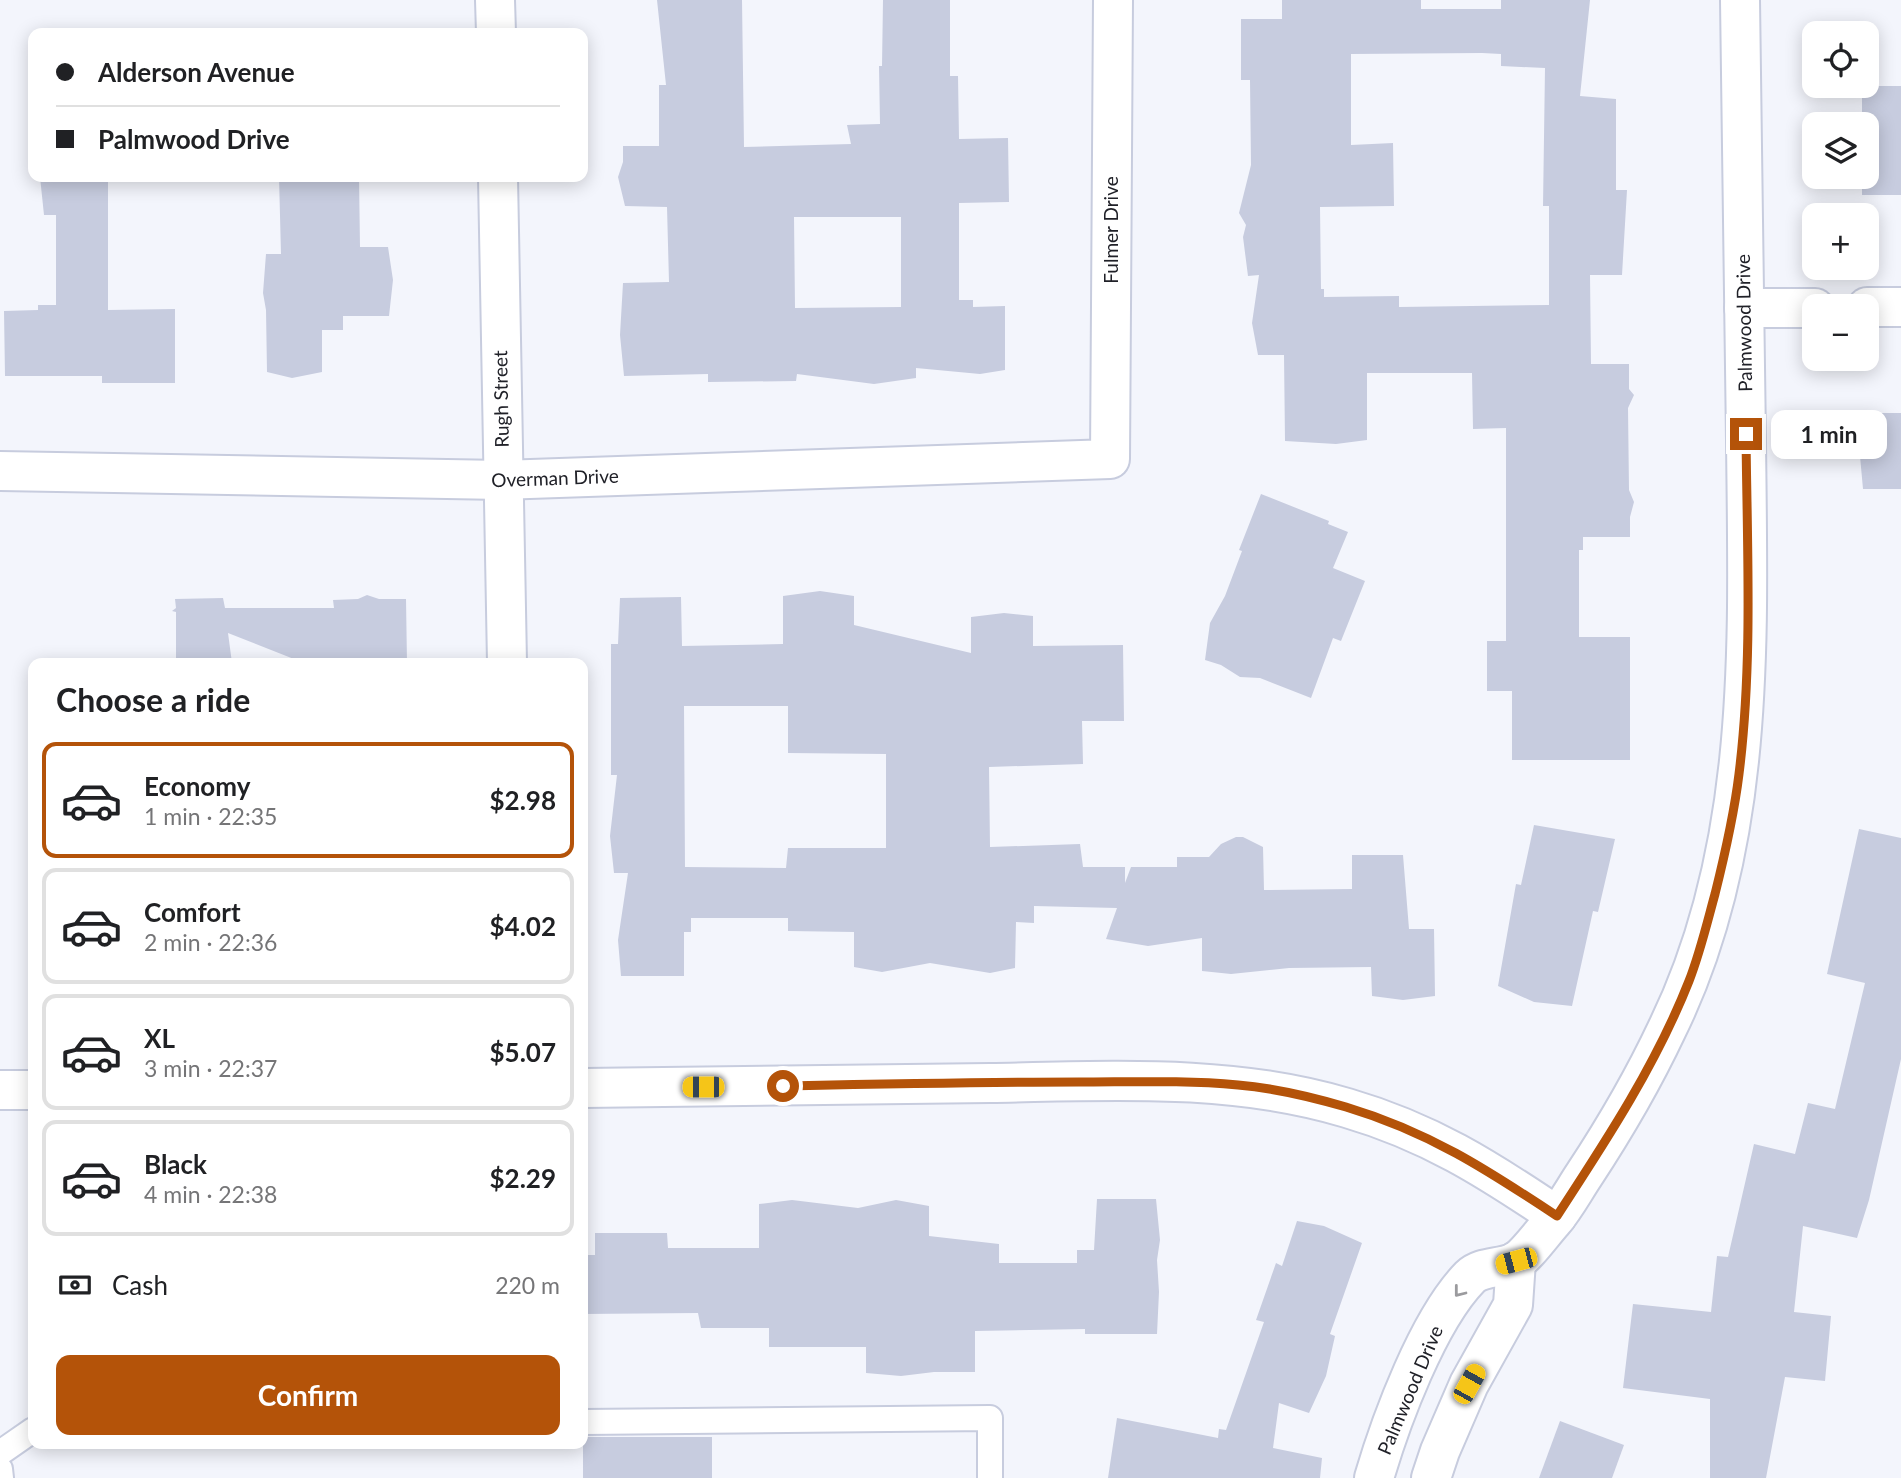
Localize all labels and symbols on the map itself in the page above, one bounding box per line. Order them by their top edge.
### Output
street label: Fulmer Drive [1099,176,1122,284]
street label: Palmwood Drive [1731,254,1756,392]
street label: Rugh Street [488,350,513,448]
callout: 1 min [1770,410,1886,458]
route end [1730,418,1762,450]
street label: Overman Drive [491,464,619,491]
route start [767,1070,799,1102]
car [683,1077,725,1098]
car [1493,1245,1540,1277]
one-way arrow [1454,1284,1467,1296]
street label: Palmwood Drive [1372,1322,1447,1458]
car [1450,1361,1489,1407]

